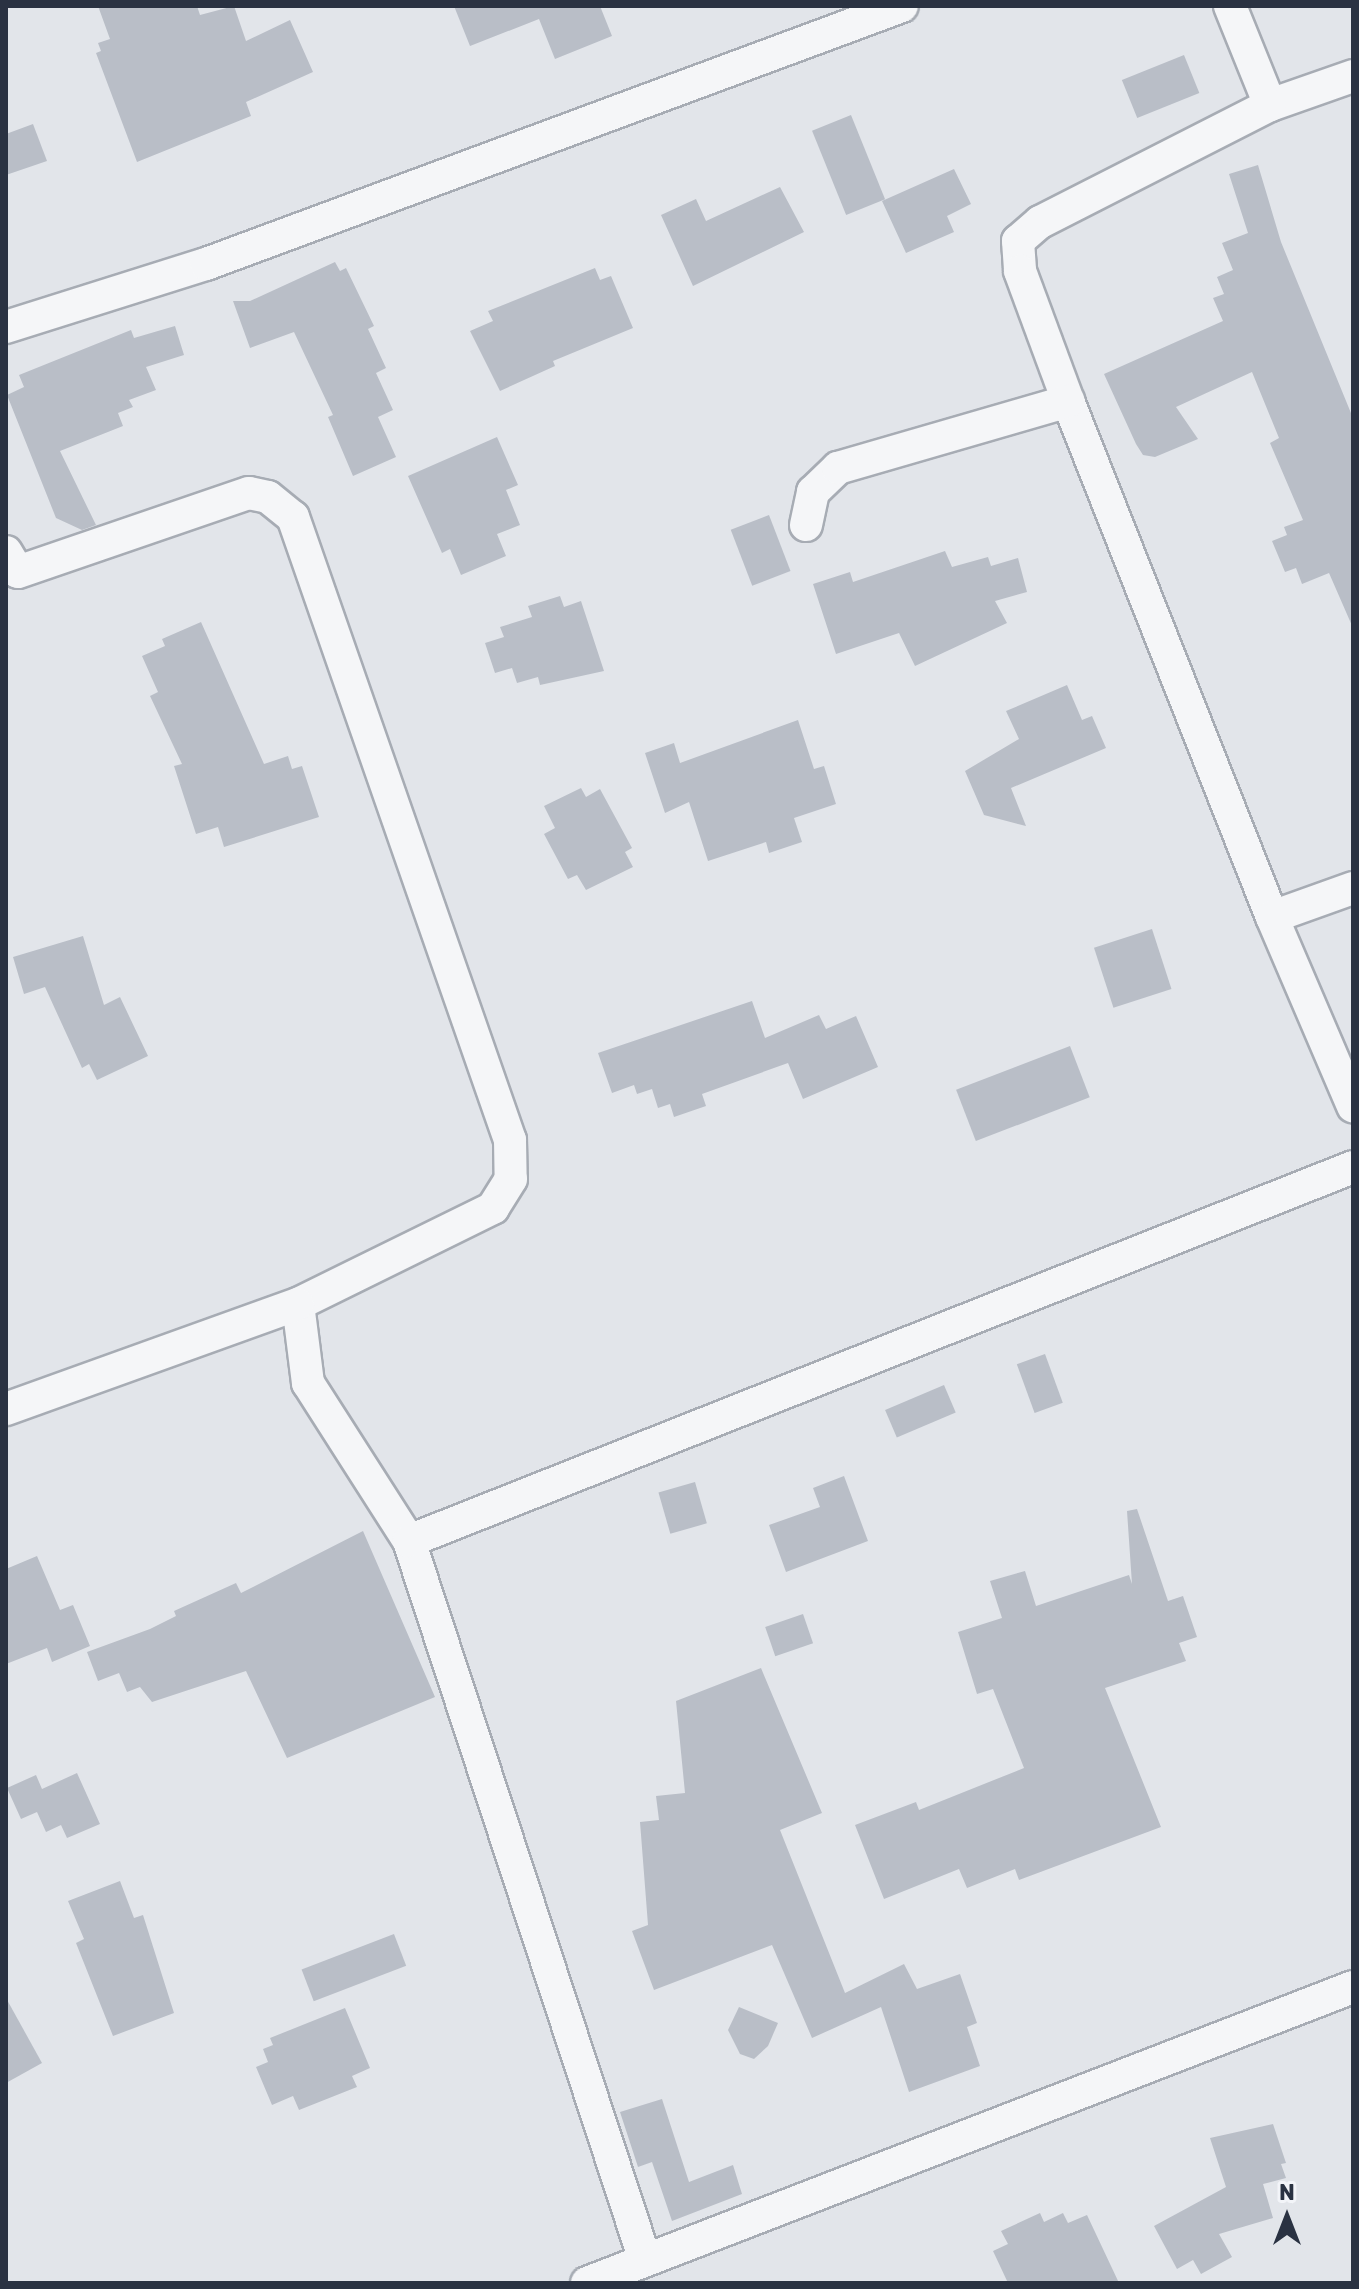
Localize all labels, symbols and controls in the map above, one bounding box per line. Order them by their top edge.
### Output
north arrow [1247,2177,1327,2257]
text: N [1279,2179,1295,2206]

